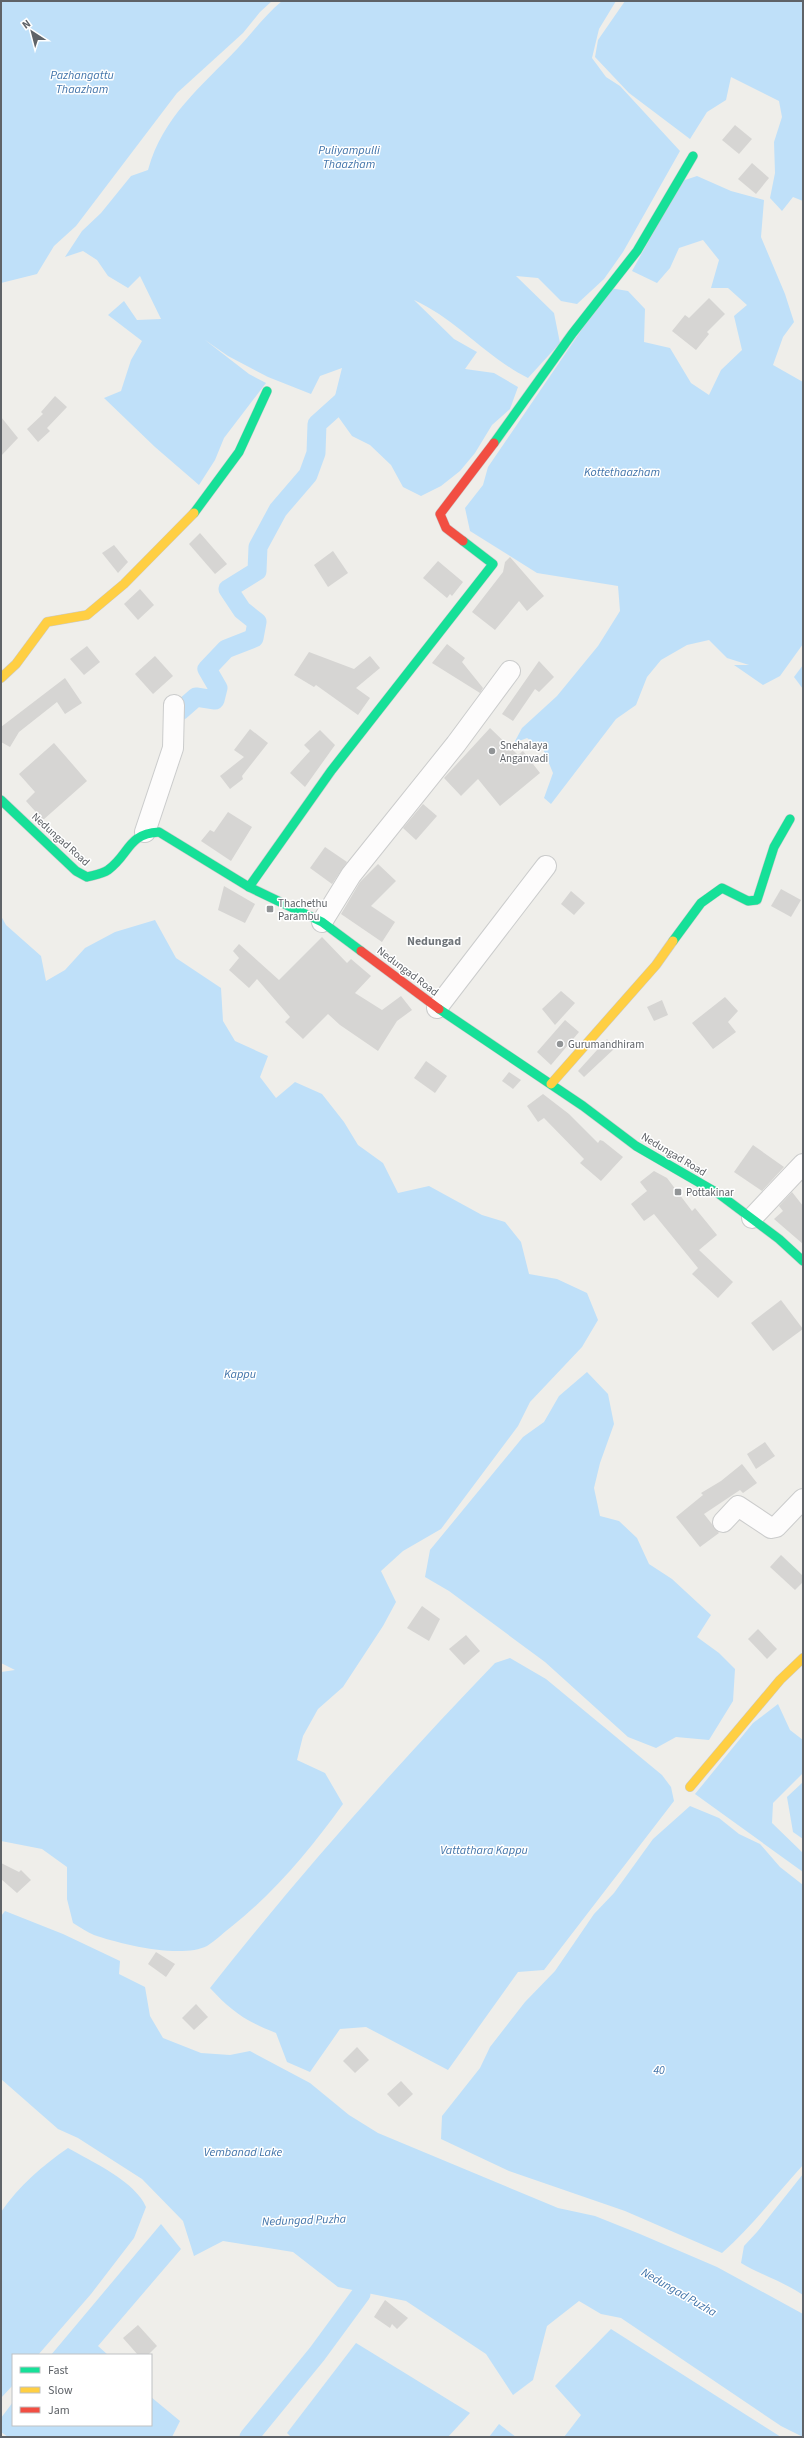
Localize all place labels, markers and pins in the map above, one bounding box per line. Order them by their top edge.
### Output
place label: Snehalaya Anganvadi [500,738,548,766]
marker: Snehalaya Anganvadi [487,746,497,756]
place label: Thachethu Parambu [278,896,327,924]
marker: Thachethu Parambu [265,904,275,914]
place label: Gurumandhiram [568,1037,644,1052]
marker: Gurumandhiram [555,1039,565,1049]
place label: Pottakinar [686,1185,734,1200]
marker: Pottakinar [673,1187,683,1197]

